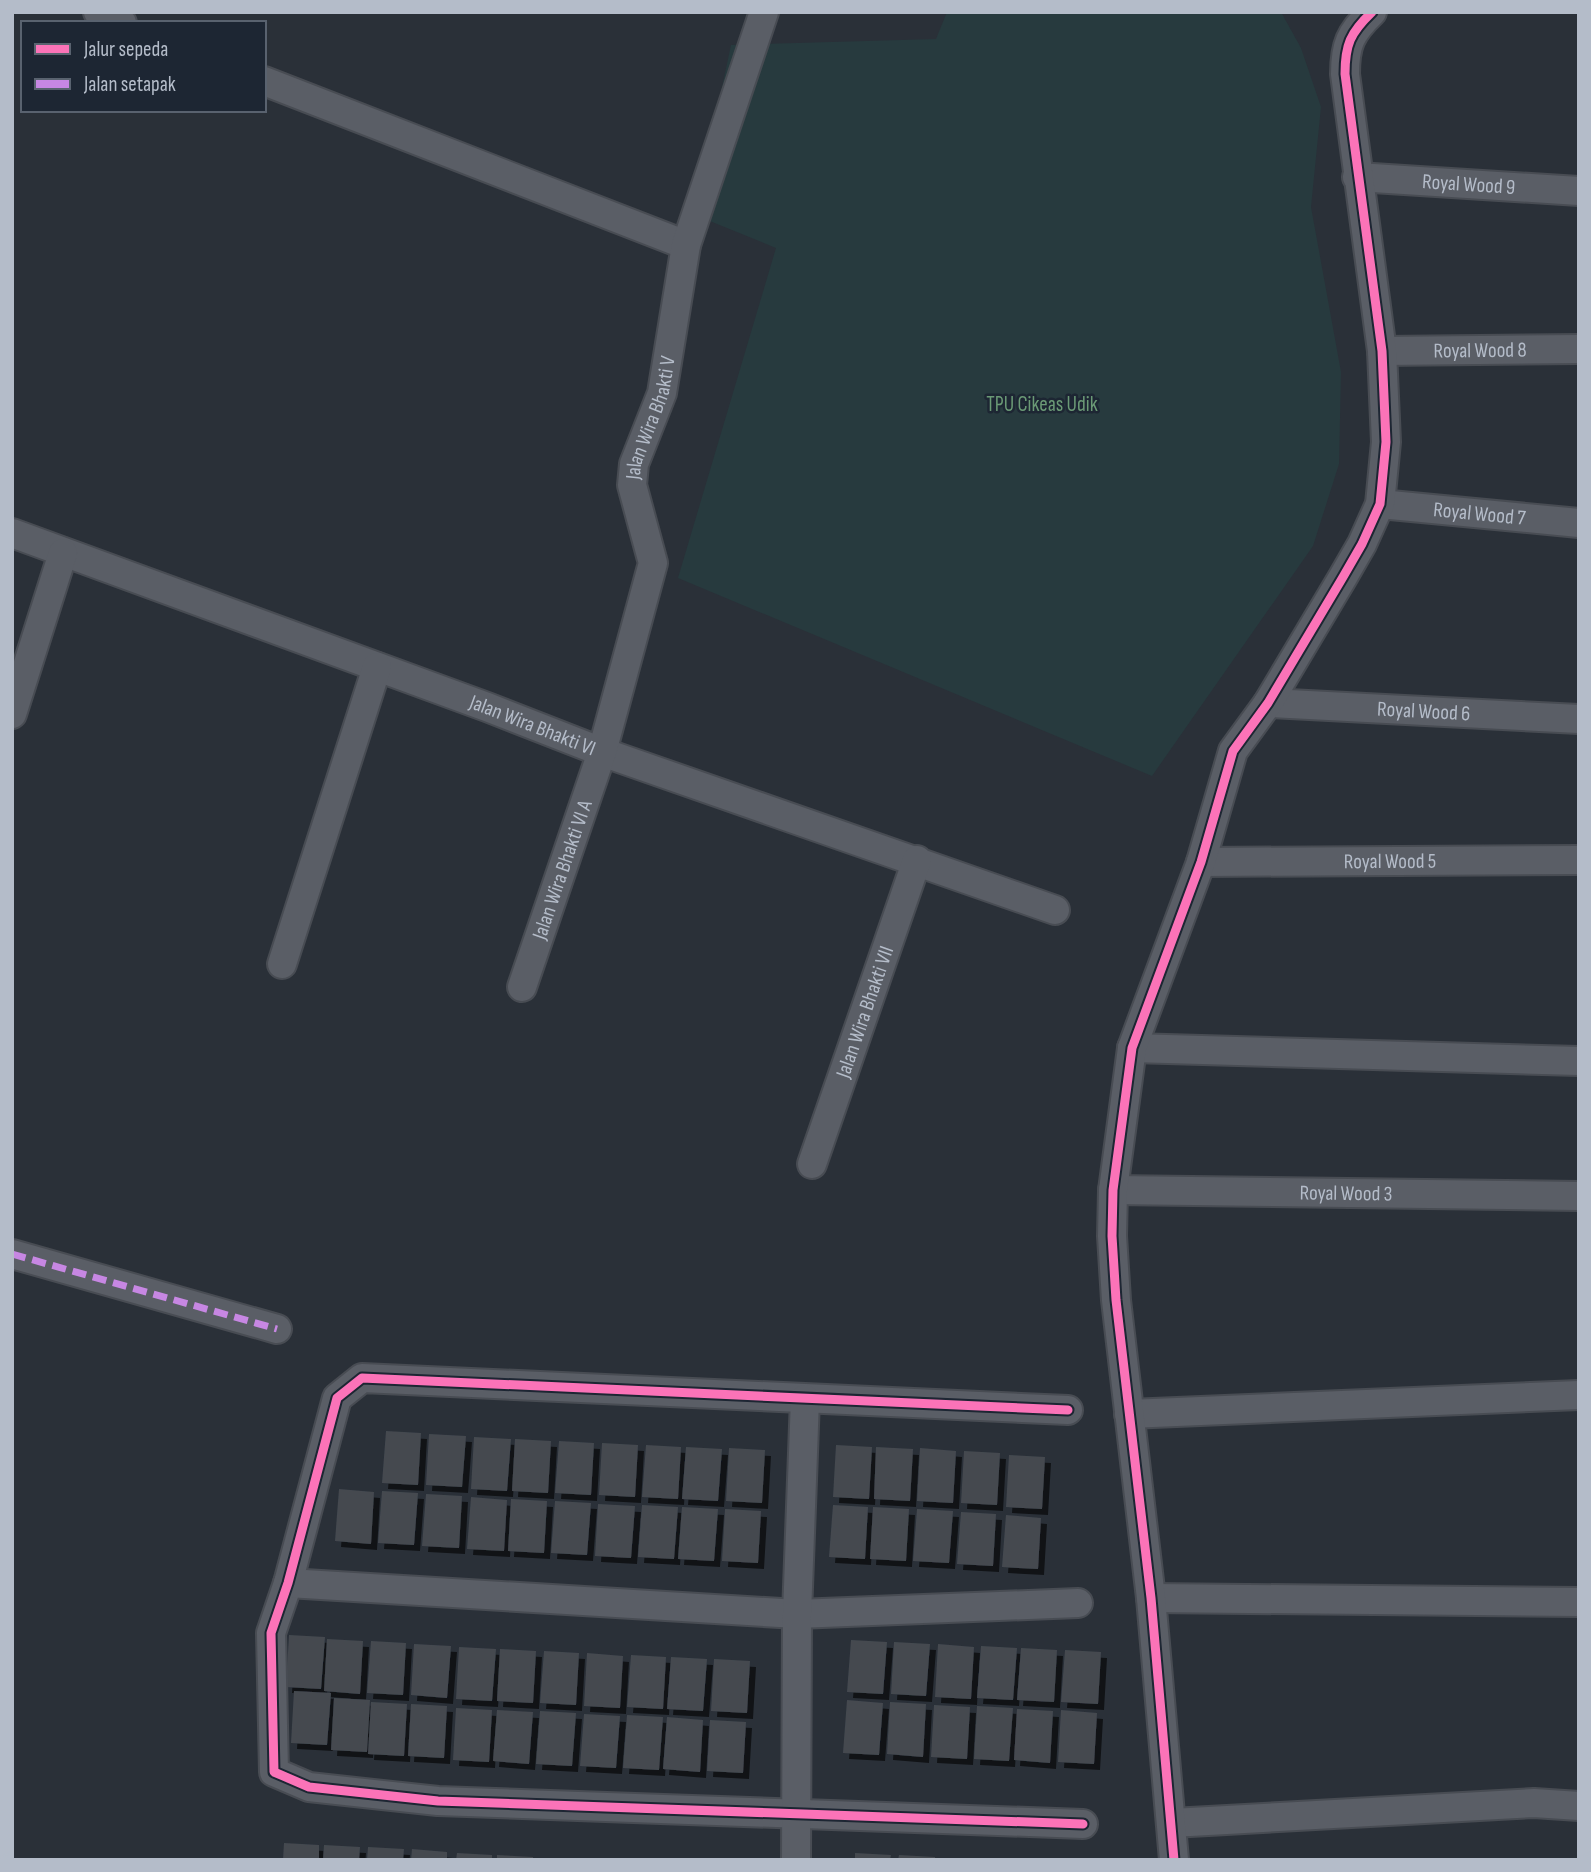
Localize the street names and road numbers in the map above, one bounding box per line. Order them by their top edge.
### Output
street label: Royal Wood 9 [1421,169,1516,199]
street label: Royal Wood 8 [1433,337,1527,363]
street label: Jalan Wira Bhakti V [620,354,680,482]
street label: Royal Wood 7 [1432,497,1527,530]
street label: Jalan Wira Bhakti VI [465,689,599,761]
street label: Royal Wood 6 [1377,696,1471,726]
street label: Jalan Wira Bhakti VI A [526,796,598,944]
street label: Royal Wood 5 [1344,848,1436,874]
street label: Jalan Wira Bhakti VII [830,943,899,1082]
street label: Royal Wood 3 [1299,1180,1393,1206]

